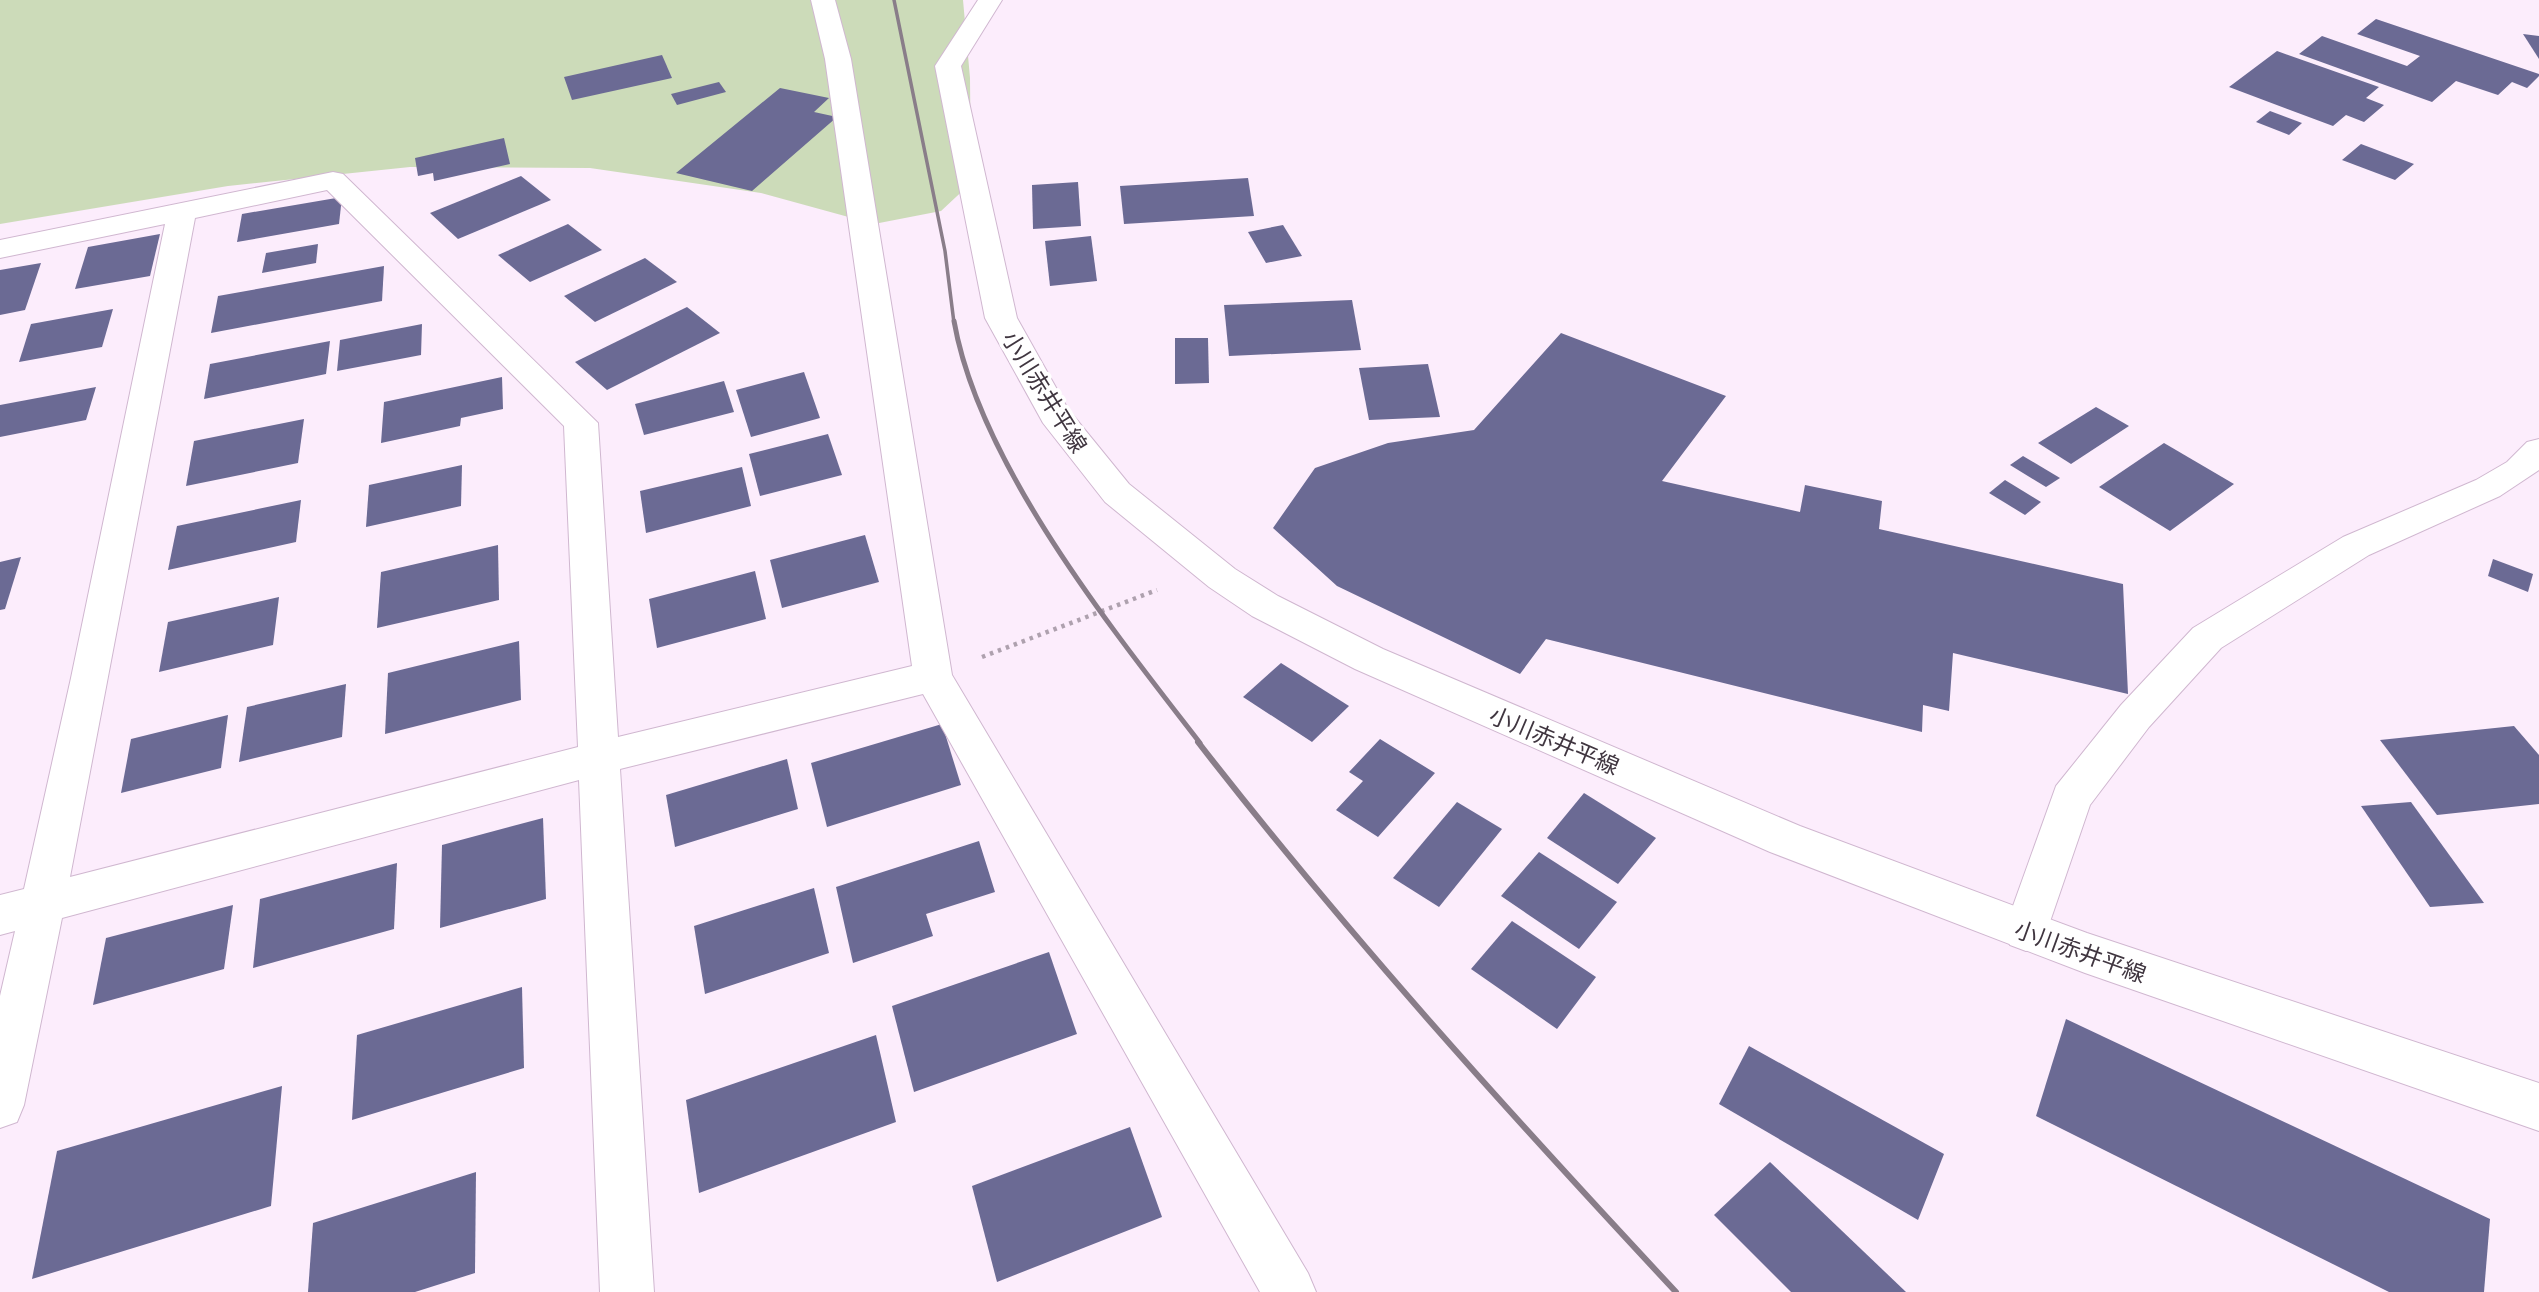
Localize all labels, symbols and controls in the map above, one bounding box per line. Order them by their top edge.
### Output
street label: 小川赤井平線 [995,323,1097,459]
street label: 小川赤井平線 [1485,696,1625,782]
street label: 小川赤井平線 [2010,910,2152,990]

